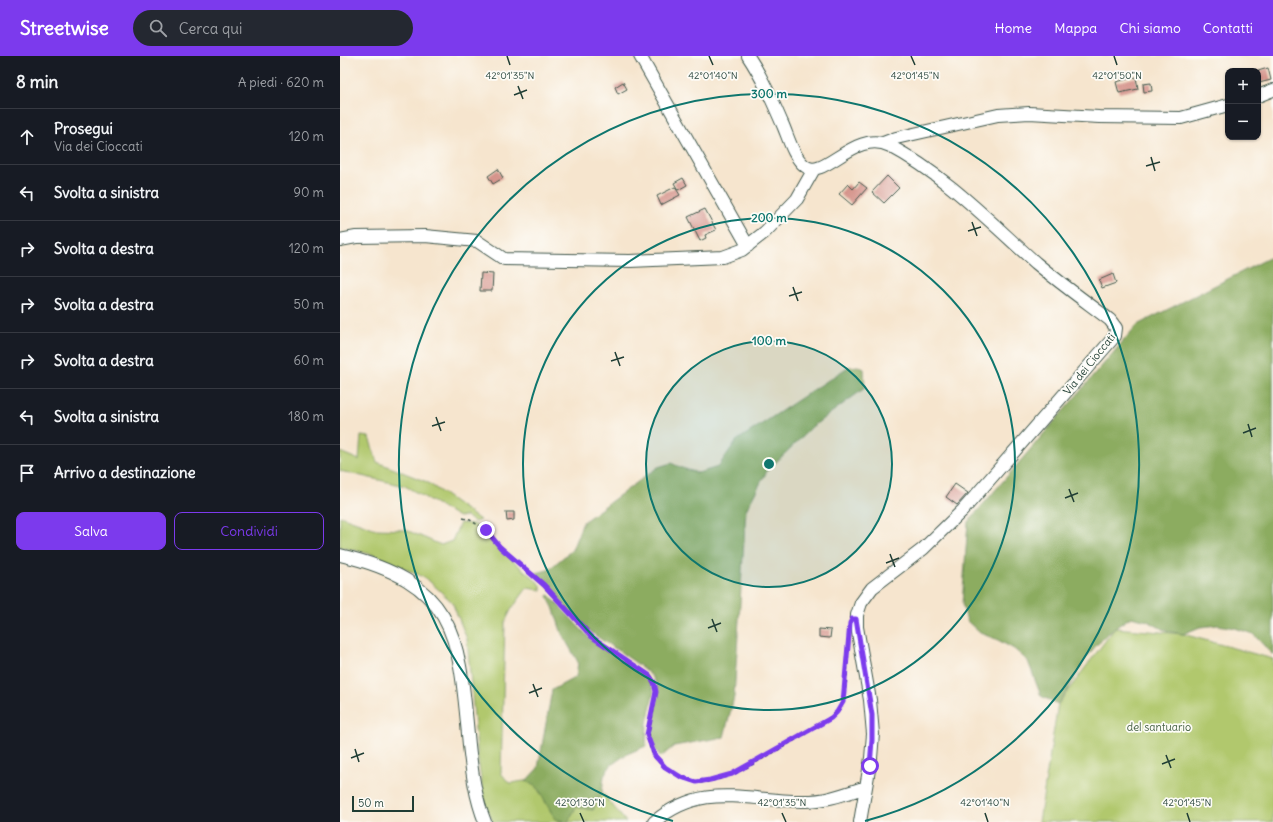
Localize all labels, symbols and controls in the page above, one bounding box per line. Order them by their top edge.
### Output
search box [133,10,413,46]
text: Streetwise [20,16,109,40]
icon: search [147,17,169,39]
text: Cerca qui [179,19,242,38]
text: Home [994,19,1032,37]
text: Mappa [1054,19,1097,37]
text: Chi siamo [1119,19,1181,37]
text: Contatti [1203,19,1253,37]
map controls [1225,68,1261,140]
button: + [1225,68,1261,104]
text: 42°01'35"N [486,69,534,82]
text: 42°01'40"N [688,69,738,82]
text: 42°01'45"N [891,69,939,82]
text: 42°01'50"N [1092,69,1142,82]
text: 8 min [16,71,58,93]
text: A piedi · 620 m [238,74,324,91]
text: 300 m [751,86,787,101]
button: − [1225,104,1261,140]
text: Prosegui [54,119,113,138]
icon: ahead [16,126,38,148]
text: 120 m [289,128,324,145]
text: Via dei Cioccati [54,138,143,155]
icon: left [16,182,38,204]
text: Svolta a sinistra [54,183,159,202]
text: 90 m [293,184,324,201]
text: 200 m [751,210,787,225]
icon: right [16,238,38,260]
text: Svolta a destra [54,239,154,258]
text: 120 m [289,240,324,257]
icon: right [16,294,38,316]
text: Svolta a destra [54,295,154,314]
text: 50 m [293,296,324,313]
street label: Via dei Cioccati [1060,330,1118,398]
text: 100 m [752,333,786,348]
icon: right [16,350,38,372]
text: Svolta a destra [54,351,154,370]
text: 60 m [293,352,324,369]
icon: left [16,406,38,428]
text: Svolta a sinistra [54,407,159,426]
text: 180 m [288,408,324,425]
centre of rings [762,457,776,471]
icon: arrive [16,462,38,484]
text: Arrivo a destinazione [54,463,196,482]
button: Salva [16,512,166,550]
button: Condividi [174,512,324,550]
route end [477,521,495,539]
park label: del santuario [1127,720,1191,734]
route start [861,757,879,775]
scale bar [352,794,414,813]
text: 50 m [358,796,384,810]
text: 42°01'30"N [555,796,605,809]
text: 42°01'35"N [758,796,806,809]
text: 42°01'40"N [960,796,1010,809]
text: 42°01'45"N [1163,796,1211,809]

